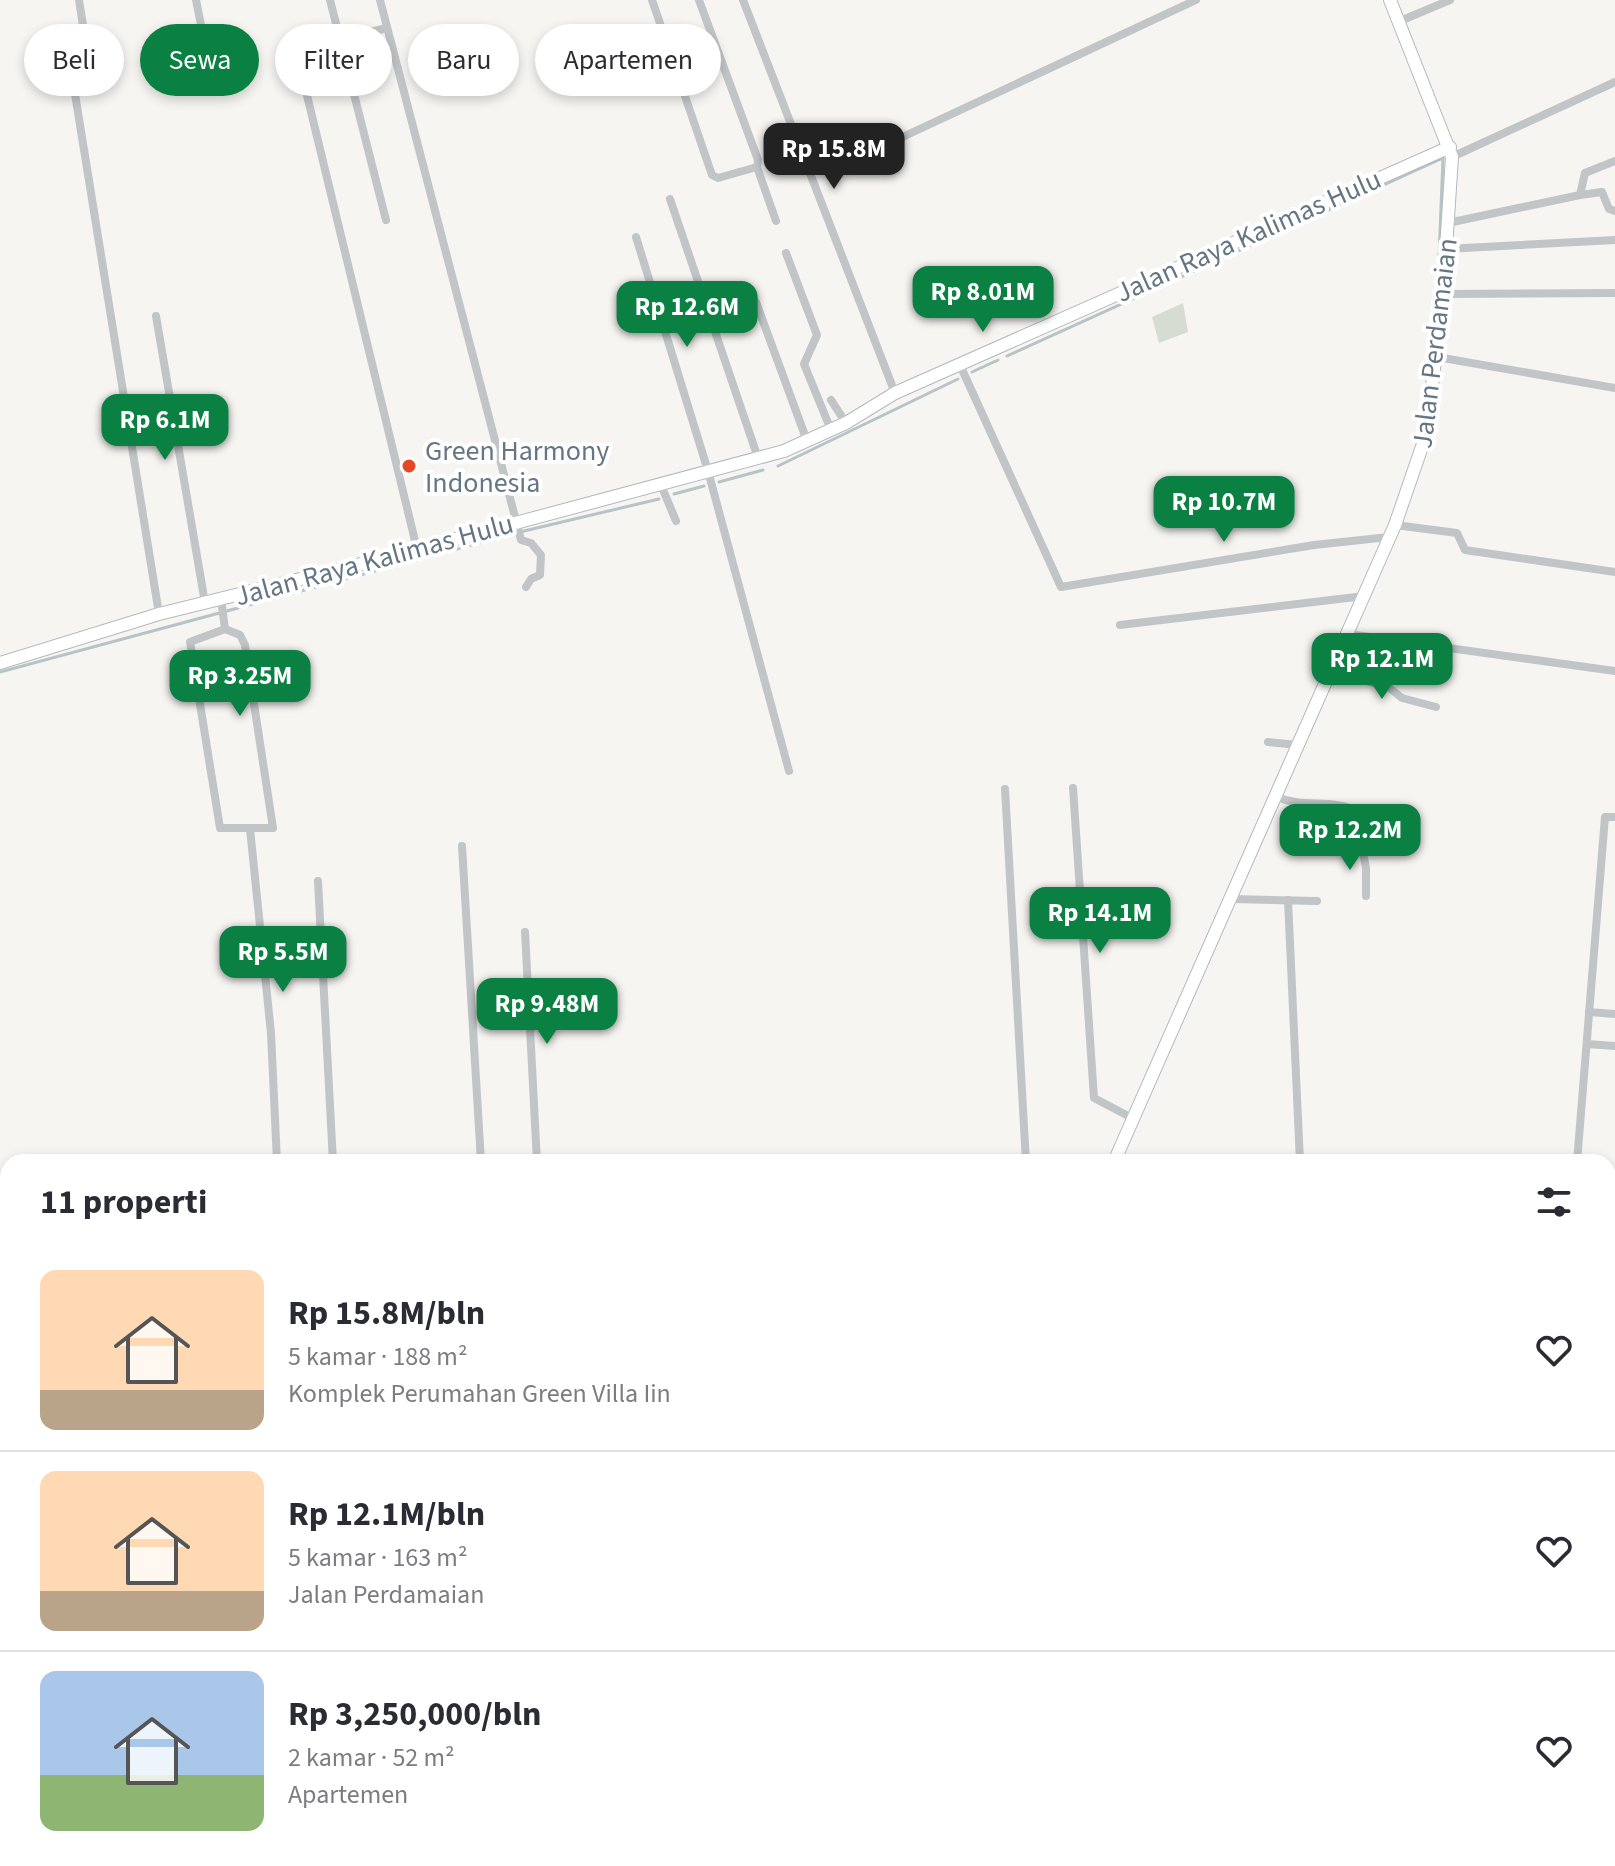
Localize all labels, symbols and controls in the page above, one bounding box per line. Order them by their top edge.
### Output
chip: Beli [24,24,124,96]
chip: Sewa [140,24,259,96]
chip: Filter [275,24,392,96]
chip: Baru [408,24,519,96]
chip: Apartemen [535,24,721,96]
pin: Rp 15.8M [751,123,917,191]
text: Rp 15.8M [782,130,886,167]
street label: Jalan Raya Kalimas Hulu [1109,159,1388,312]
street label: Jalan Perdamaian [1402,236,1468,451]
pin: Rp 8.01M [900,266,1066,334]
text: Rp 8.01M [931,273,1035,310]
pin: Rp 12.6M [604,281,770,349]
text: Rp 12.6M [635,288,739,325]
pin: Rp 6.1M [91,394,239,462]
text: Rp 6.1M [119,401,211,438]
place label: Green Harmony Indonesia [425,431,609,503]
marker: Green Harmony Indonesia [400,457,418,475]
pin: Rp 10.7M [1141,476,1307,544]
text: Rp 10.7M [1172,483,1276,520]
street label: Jalan Raya Kalimas Hulu [231,504,518,616]
pin: Rp 12.1M [1299,633,1465,701]
text: Rp 12.1M [1330,640,1434,677]
pin: Rp 3.25M [157,650,323,718]
text: Rp 3.25M [188,657,292,694]
pin: Rp 12.2M [1267,804,1433,872]
text: Rp 12.2M [1298,811,1402,848]
pin: Rp 14.1M [1017,887,1183,955]
text: Rp 14.1M [1048,894,1152,931]
pin: Rp 5.5M [209,926,357,994]
text: Rp 5.5M [237,933,329,970]
pin: Rp 9.48M [464,978,630,1046]
text: Rp 9.48M [495,985,599,1022]
text: 11 properti [40,1178,207,1227]
icon: filters [1532,1180,1576,1224]
text: Rp 15.8M/bln [288,1289,485,1338]
icon: home [104,1302,200,1398]
icon: heart [1532,1328,1576,1372]
text: 5 kamar · 188 m² [288,1338,467,1375]
text: Komplek Perumahan Green Villa Iin [288,1375,671,1412]
text: Rp 12.1M/bln [288,1490,485,1539]
icon: home [104,1503,200,1599]
icon: heart [1532,1529,1576,1573]
text: 5 kamar · 163 m² [288,1539,467,1576]
text: Jalan Perdamaian [288,1576,484,1613]
text: Rp 3,250,000/bln [288,1690,541,1739]
icon: home [104,1703,200,1799]
icon: heart [1532,1729,1576,1773]
text: 2 kamar · 52 m² [288,1739,455,1776]
text: Apartemen [288,1776,408,1813]

